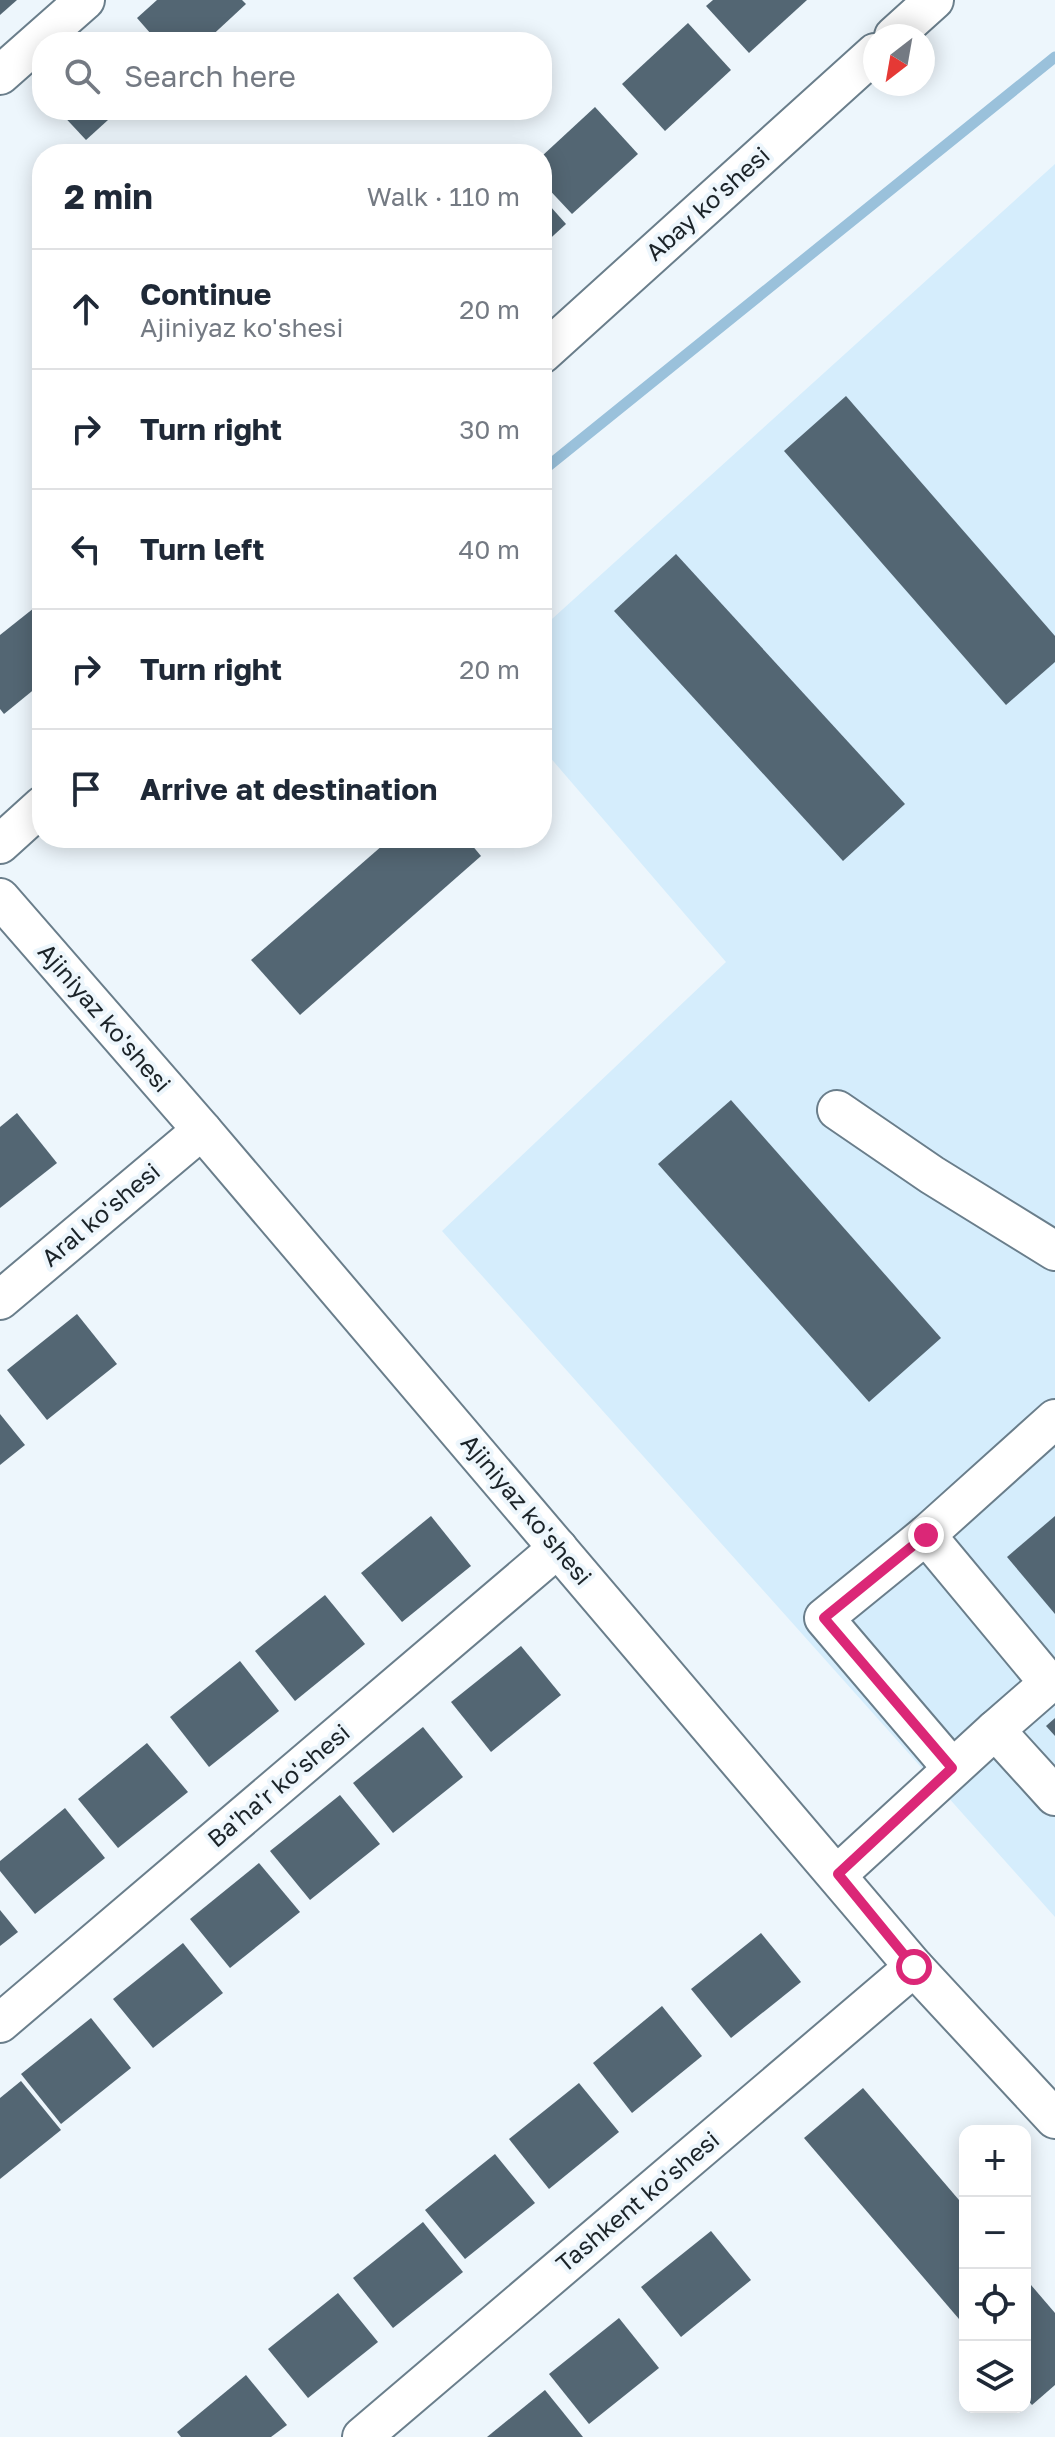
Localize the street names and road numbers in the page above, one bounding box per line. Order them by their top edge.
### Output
street label: Abay ko'shesi [639,140,775,266]
street label: Ajiniyaz ko'shesi [33,937,178,1097]
street label: Aral ko'shesi [35,1156,165,1272]
street label: Ajiniyaz ko'shesi [456,1428,599,1590]
street label: Ba'ha'r ko'shesi [201,1717,355,1853]
street label: Tashkent ko'shesi [550,2124,724,2278]

